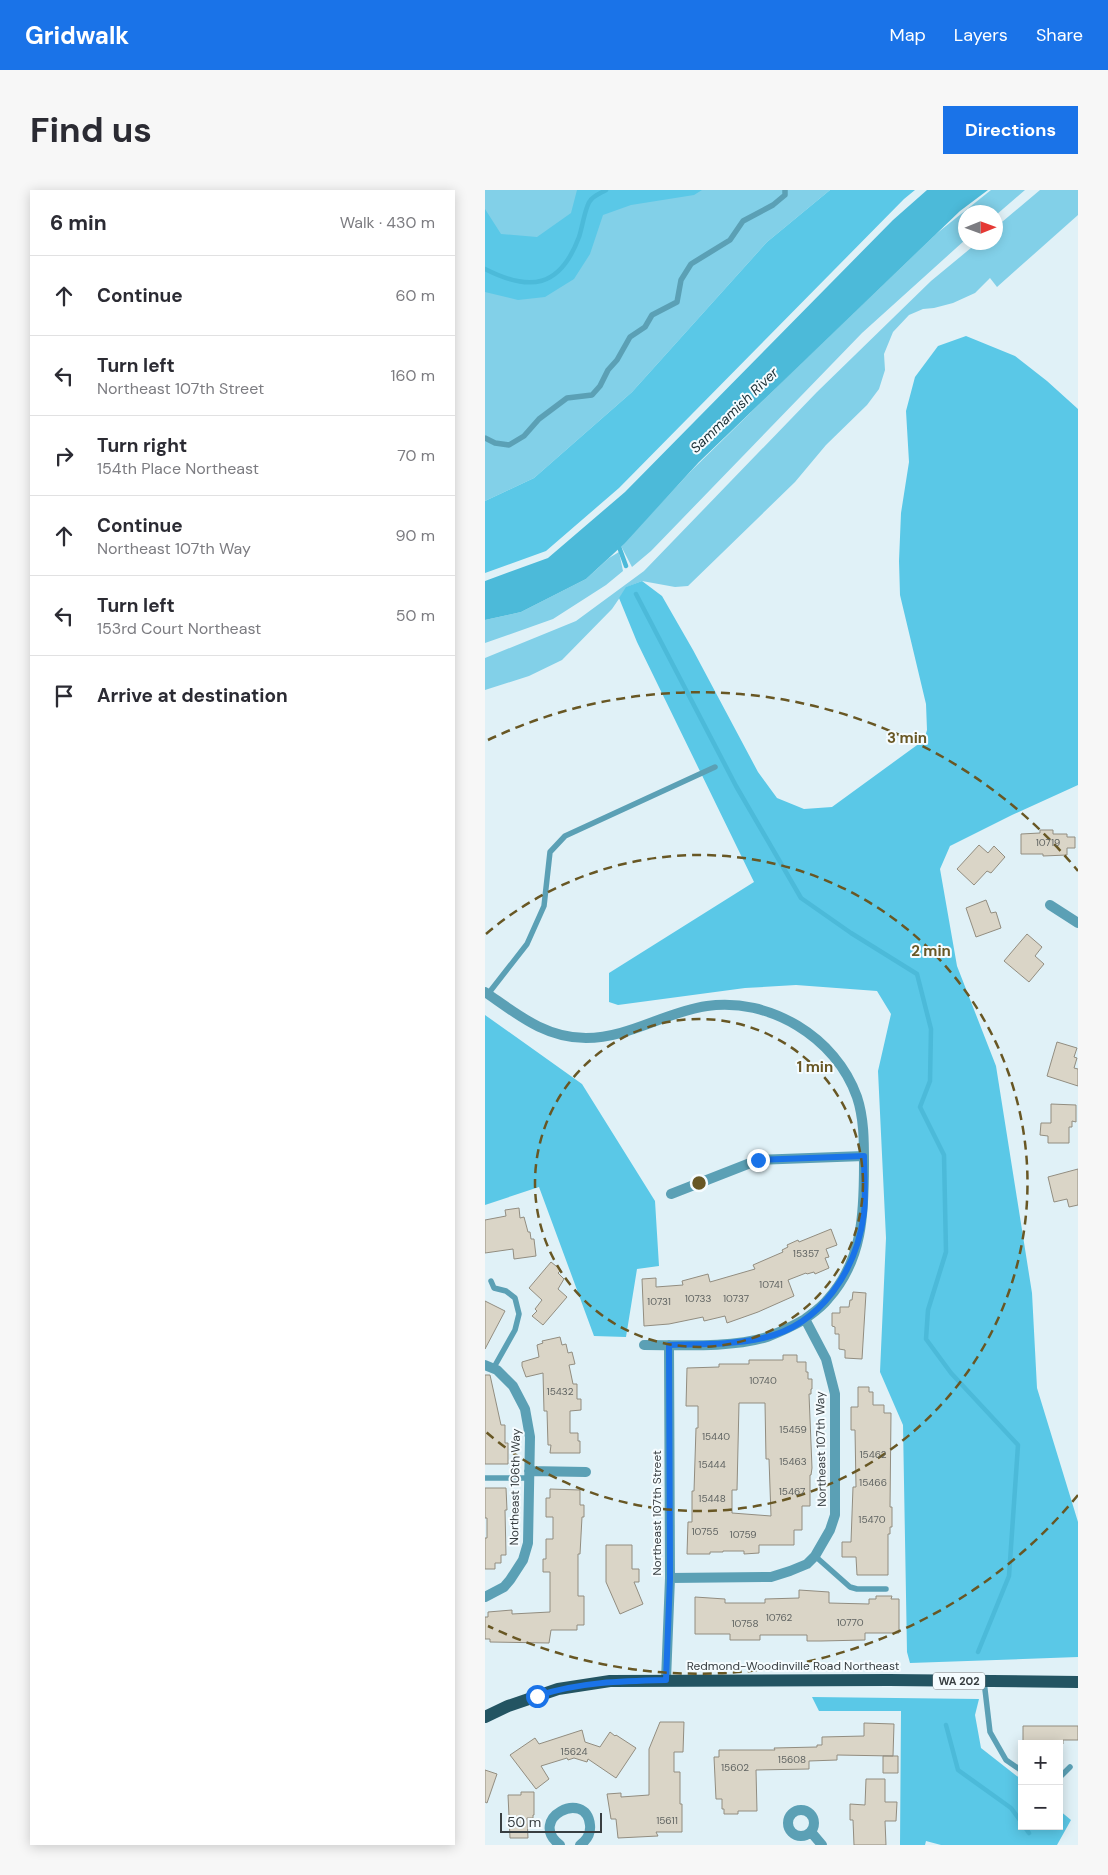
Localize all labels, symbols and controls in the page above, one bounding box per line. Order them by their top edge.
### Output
text: Gridwalk [25,20,129,51]
text: Map [890,23,926,47]
text: Layers [954,23,1008,47]
text: Share [1036,23,1083,47]
button: Directions [943,106,1078,154]
text: Find us [30,107,152,153]
north arrow [958,205,1003,250]
text: 6 min [50,209,107,237]
text: Walk · 430 m [340,212,435,233]
icon: ahead [50,282,78,310]
text: Continue [97,283,183,308]
text: 60 m [395,285,435,306]
text: Turn left [97,353,175,378]
icon: left [50,362,78,390]
water label: Sammamish River [686,363,782,457]
text: 160 m [391,365,435,386]
text: Northeast 107th Street [97,378,264,399]
text: Turn right [97,433,187,458]
icon: right [50,442,78,470]
text: 70 m [397,445,435,466]
text: 154th Place Northeast [97,458,259,479]
text: Continue [97,513,183,538]
icon: ahead [50,522,78,550]
text: 90 m [395,525,435,546]
text: Northeast 107th Way [97,538,251,559]
text: Turn left [97,593,175,618]
icon: left [50,602,78,630]
text: 50 m [396,605,435,626]
text: 153rd Court Northeast [97,618,261,639]
icon: arrive [50,682,78,710]
text: Arrive at destination [97,683,288,708]
text: 3 min [887,728,927,748]
house number: 10719 [1036,836,1060,849]
text: 2 min [911,941,951,961]
text: 1 min [797,1057,833,1077]
route end [747,1149,770,1172]
centre of rings [690,1174,708,1192]
house number: 15357 [793,1247,819,1260]
house number: 10741 [759,1278,783,1291]
house number: 10733 [685,1292,711,1305]
house number: 10737 [723,1292,749,1305]
house number: 10731 [647,1295,671,1308]
house number: 10740 [749,1374,777,1387]
house number: 15432 [547,1385,574,1398]
street label: Northeast 107th Way [812,1391,830,1507]
house number: 15459 [779,1423,807,1436]
street label: Northeast 106th Way [506,1428,524,1546]
house number: 15440 [702,1430,730,1443]
house number: 15462 [859,1448,887,1461]
street label: Northeast 107th Street [649,1450,665,1576]
house number: 15463 [779,1455,807,1468]
house number: 15444 [698,1458,726,1471]
house number: 15466 [859,1476,887,1489]
house number: 15467 [779,1485,805,1498]
house number: 15448 [698,1492,726,1505]
house number: 15470 [858,1513,886,1526]
house number: 10755 [691,1525,719,1538]
house number: 10759 [730,1528,756,1541]
house number: 10762 [766,1611,793,1624]
house number: 10770 [836,1616,864,1629]
house number: 10758 [731,1617,759,1630]
street label: Redmond-Woodinville Road Northeast [687,1658,900,1674]
road number: WA 202 [933,1672,985,1690]
route start [526,1685,549,1708]
map controls [1018,1740,1063,1830]
button: + [1018,1740,1063,1785]
house number: 15624 [561,1745,587,1758]
house number: 15608 [778,1753,806,1766]
house number: 15602 [721,1761,749,1774]
button: − [1018,1785,1063,1830]
scale bar [500,1810,603,1833]
text: 50 m [507,1813,541,1831]
house number: 15611 [656,1814,678,1827]

